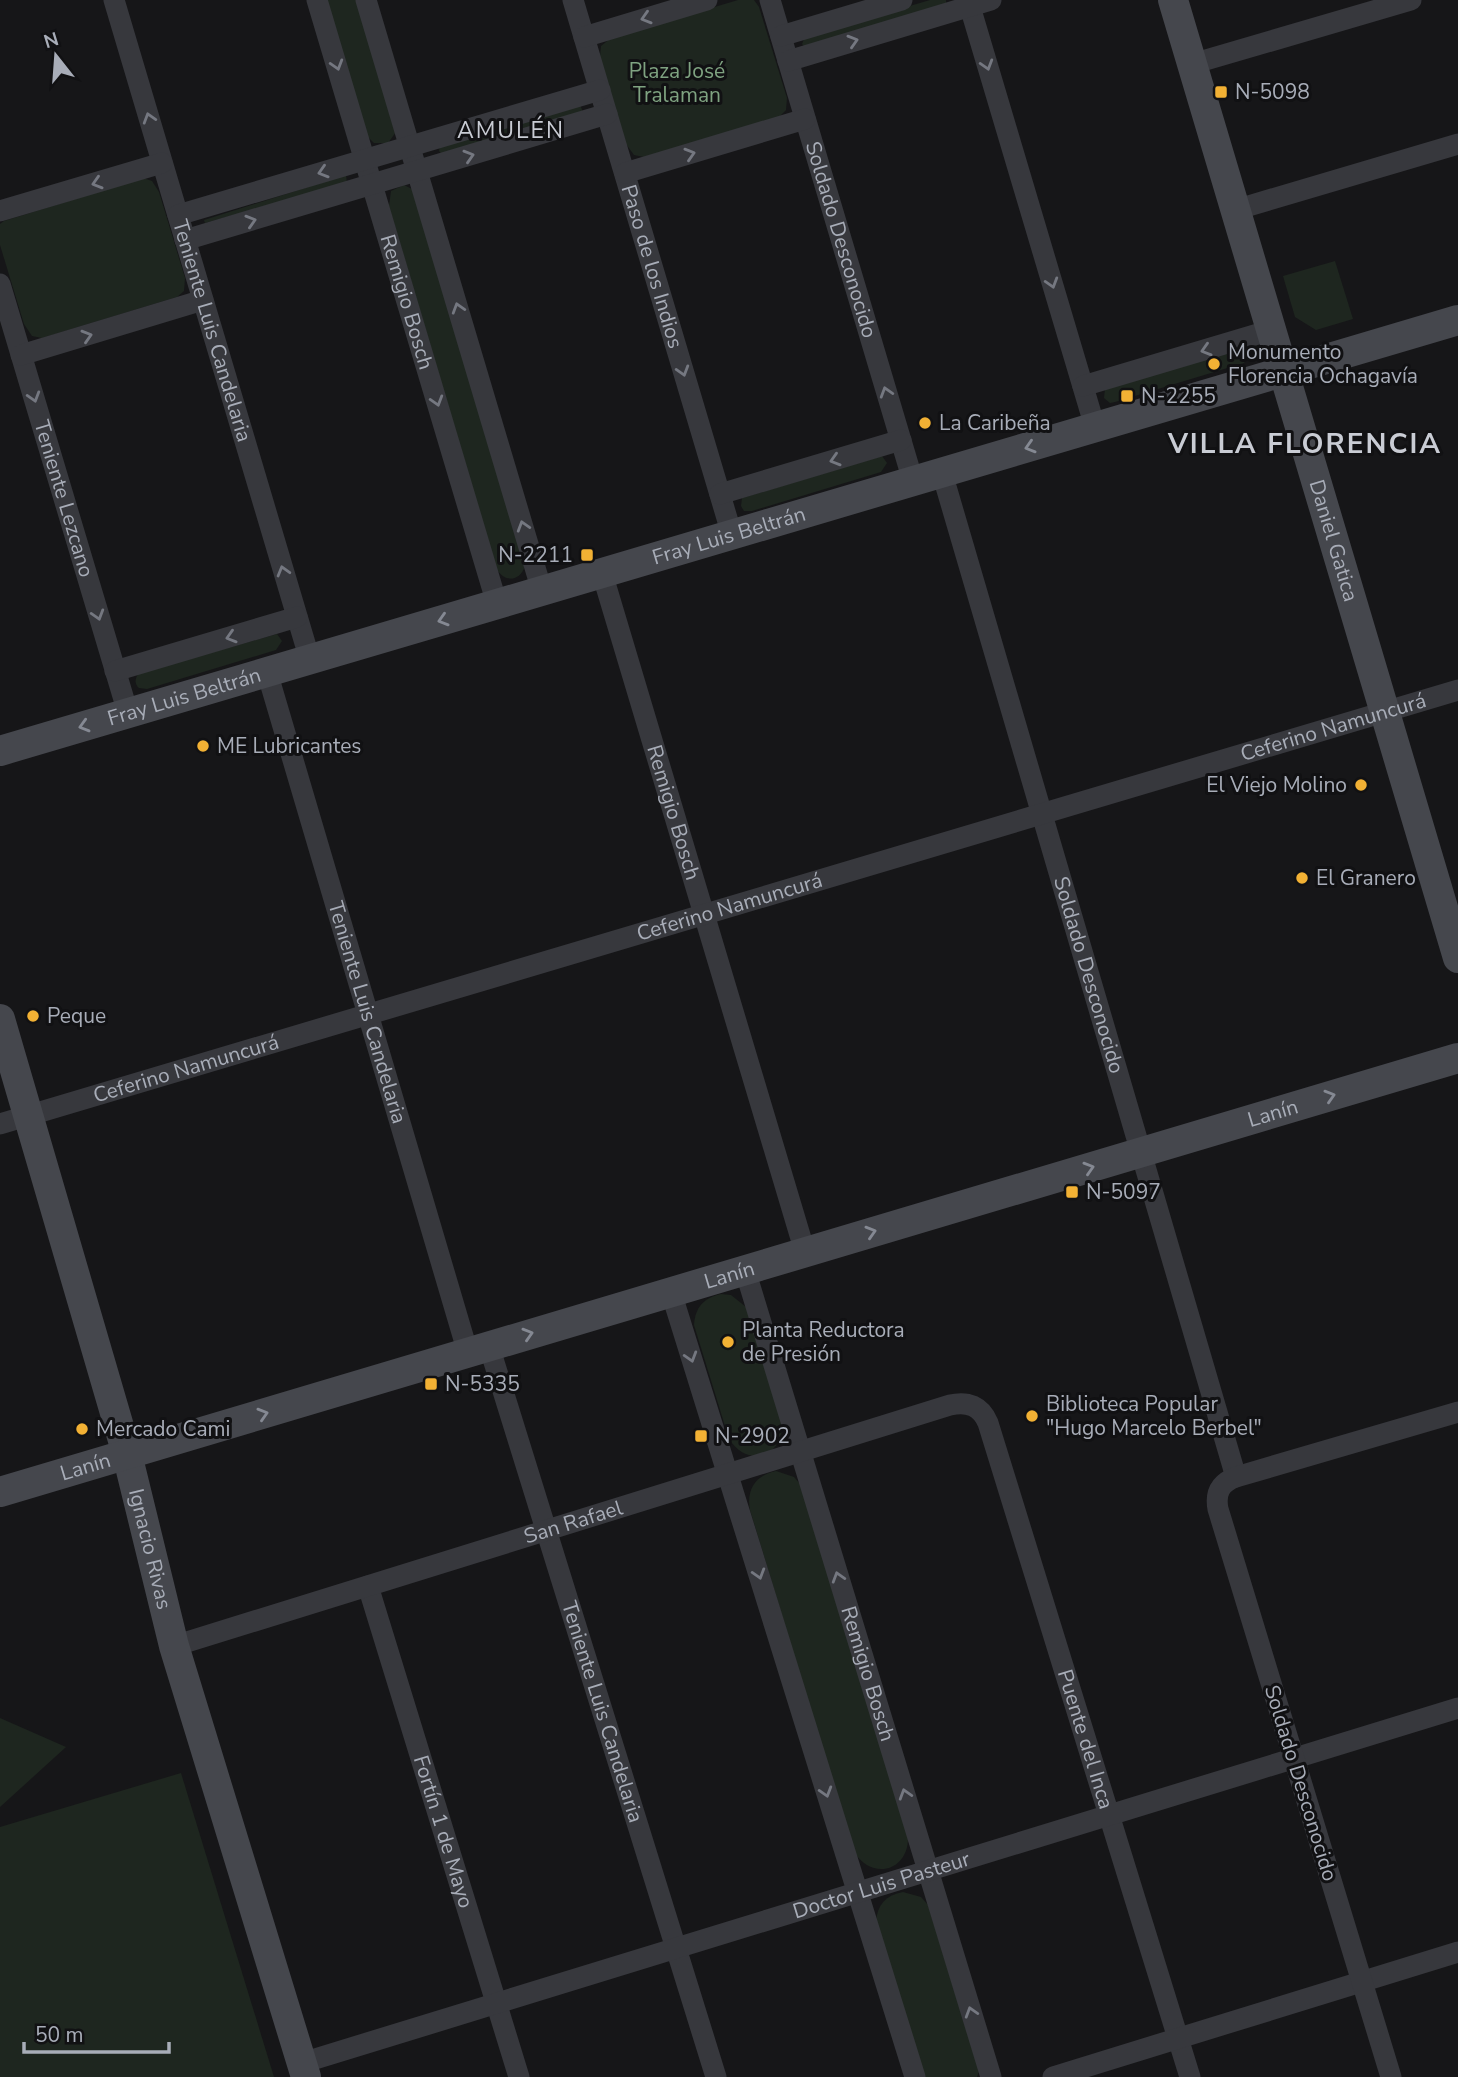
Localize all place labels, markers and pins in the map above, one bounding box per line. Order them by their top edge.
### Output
place label: N-5098 [1235,78,1310,106]
marker: N-5098 [1213,84,1229,100]
place label: Monumento Florencia Ochagavía [1228,338,1418,390]
marker: Monumento Florencia Ochagavía [1206,356,1222,372]
place label: N-2255 [1141,382,1216,410]
marker: N-2255 [1119,388,1135,404]
place label: La Caribeña [939,409,1051,437]
marker: La Caribeña [917,415,933,431]
place label: N-2211 [498,541,573,569]
marker: N-2211 [579,547,595,563]
place label: ME Lubricantes [217,732,361,760]
marker: ME Lubricantes [195,738,211,754]
place label: El Viejo Molino [1206,771,1347,799]
marker: El Viejo Molino [1353,777,1369,793]
place label: El Granero [1316,864,1416,892]
marker: El Granero [1294,870,1310,886]
place label: Peque [47,1002,106,1030]
marker: Peque [25,1008,41,1024]
place label: N-5097 [1086,1178,1161,1206]
marker: N-5097 [1064,1184,1080,1200]
place label: Planta Reductora de Presión [742,1316,905,1368]
marker: Planta Reductora de Presión [720,1334,736,1350]
place label: N-5335 [445,1370,520,1398]
marker: N-5335 [423,1376,439,1392]
place label: Biblioteca Popular "Hugo Marcelo Berbel" [1046,1390,1262,1442]
marker: Biblioteca Popular "Hugo Marcelo Berbel" [1024,1408,1040,1424]
place label: Mercado Cami [96,1415,230,1443]
marker: Mercado Cami [74,1421,90,1437]
place label: N-2902 [715,1422,790,1450]
marker: N-2902 [693,1428,709,1444]

